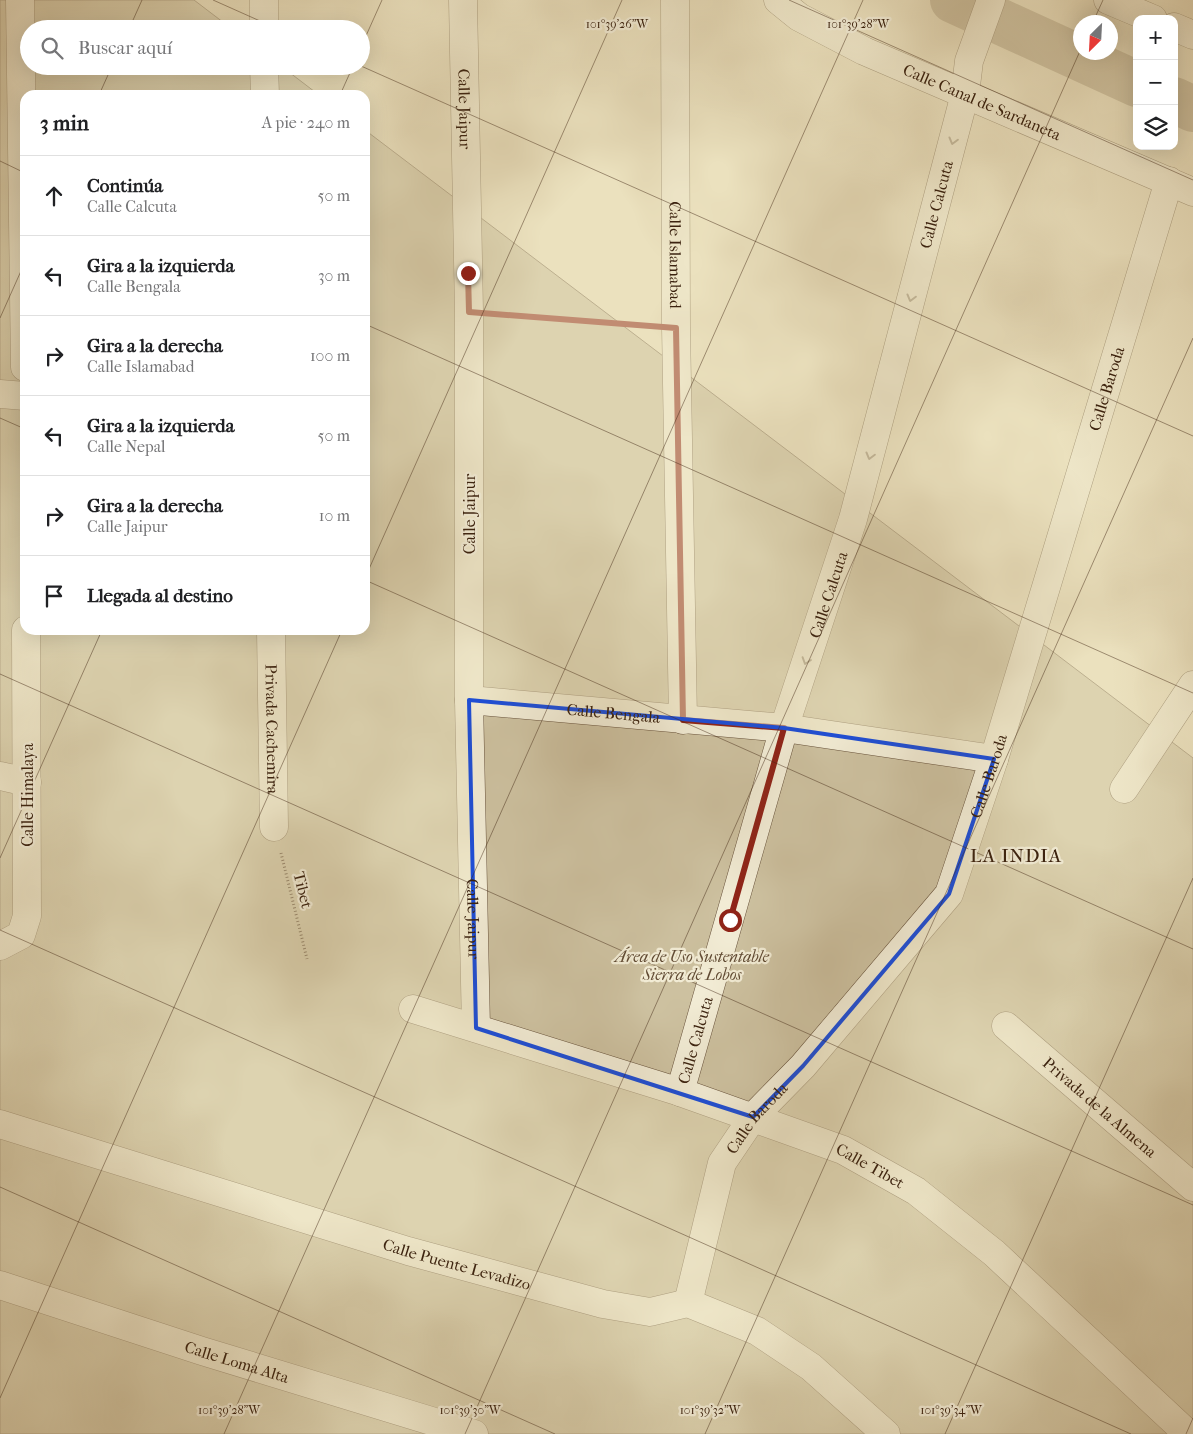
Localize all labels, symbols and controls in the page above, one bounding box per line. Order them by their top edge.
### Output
north arrow [1073,15,1118,60]
map controls [1133,15,1178,150]
button: + [1133,15,1178,60]
text: 101°39'26"W [586,17,649,31]
text: 101°39'28"W [827,17,890,31]
search box [20,20,370,75]
icon: search [38,34,66,62]
text: Buscar aquí [78,37,172,59]
street label: Calle Canal de Sardaneta [900,59,1065,144]
button: − [1133,60,1178,105]
street label: Calle Jaipur [455,69,475,150]
button: layers [1133,105,1178,150]
text: 3 min [40,111,89,135]
text: A pie · 240 m [262,113,350,132]
one-way arrow [948,137,958,145]
street label: Calle Calcuta [915,158,957,250]
text: Continúa [87,175,163,197]
icon: ahead [40,182,68,210]
text: 50 m [318,186,350,205]
text: Calle Calcuta [87,197,177,216]
street label: Calle Islamabad [666,201,685,309]
text: Gira a la izquierda [87,255,234,277]
icon: left [40,262,68,290]
route end [457,262,480,285]
text: 30 m [318,266,350,285]
text: Calle Bengala [87,277,181,296]
one-way arrow [906,294,917,303]
text: Gira a la derecha [87,335,223,357]
icon: right [40,342,68,370]
street label: Calle Baroda [1084,343,1128,433]
text: 100 m [310,346,350,365]
text: Calle Islamabad [87,357,194,376]
text: Gira a la izquierda [87,415,234,437]
icon: left [40,422,68,450]
text: 50 m [318,426,350,445]
text: Calle Nepal [87,437,166,456]
one-way arrow [865,451,875,459]
street label: Calle Jaipur [460,474,479,554]
text: Gira a la derecha [87,495,223,517]
icon: right [40,502,68,530]
text: 10 m [319,506,350,525]
text: Calle Jaipur [87,517,168,536]
street label: Calle Calcuta [805,548,851,640]
icon: arrive [40,582,68,610]
text: Llegada al destino [87,585,233,607]
one-way arrow [802,656,812,665]
street label: Privada Cachemira [262,664,283,795]
street label: Calle Bengala [566,699,662,727]
street label: Calle Baroda [966,731,1011,820]
street label: Calle Himalaya [18,743,37,847]
district label: LA INDIA [970,845,1062,867]
street label: Tibet [289,870,317,911]
street label: Calle Jaipur [463,878,484,960]
route start [719,909,742,932]
park label: Área de Uso Sustentable Sierra de Lobos [613,946,769,984]
street label: Calle Calcuta [673,994,716,1086]
street label: Privada de la Almena [1039,1053,1161,1161]
street label: Calle Baroda [722,1078,792,1157]
street label: Calle Tibet [834,1139,908,1192]
street label: Calle Puente Levadizo [381,1234,533,1293]
street label: Calle Loma Alta [182,1337,292,1387]
text: 101°39'28"W [198,1403,261,1417]
text: 101°39'30"W [439,1403,502,1417]
text: 101°39'32"W [680,1403,742,1417]
text: 101°39'34"W [920,1403,983,1417]

